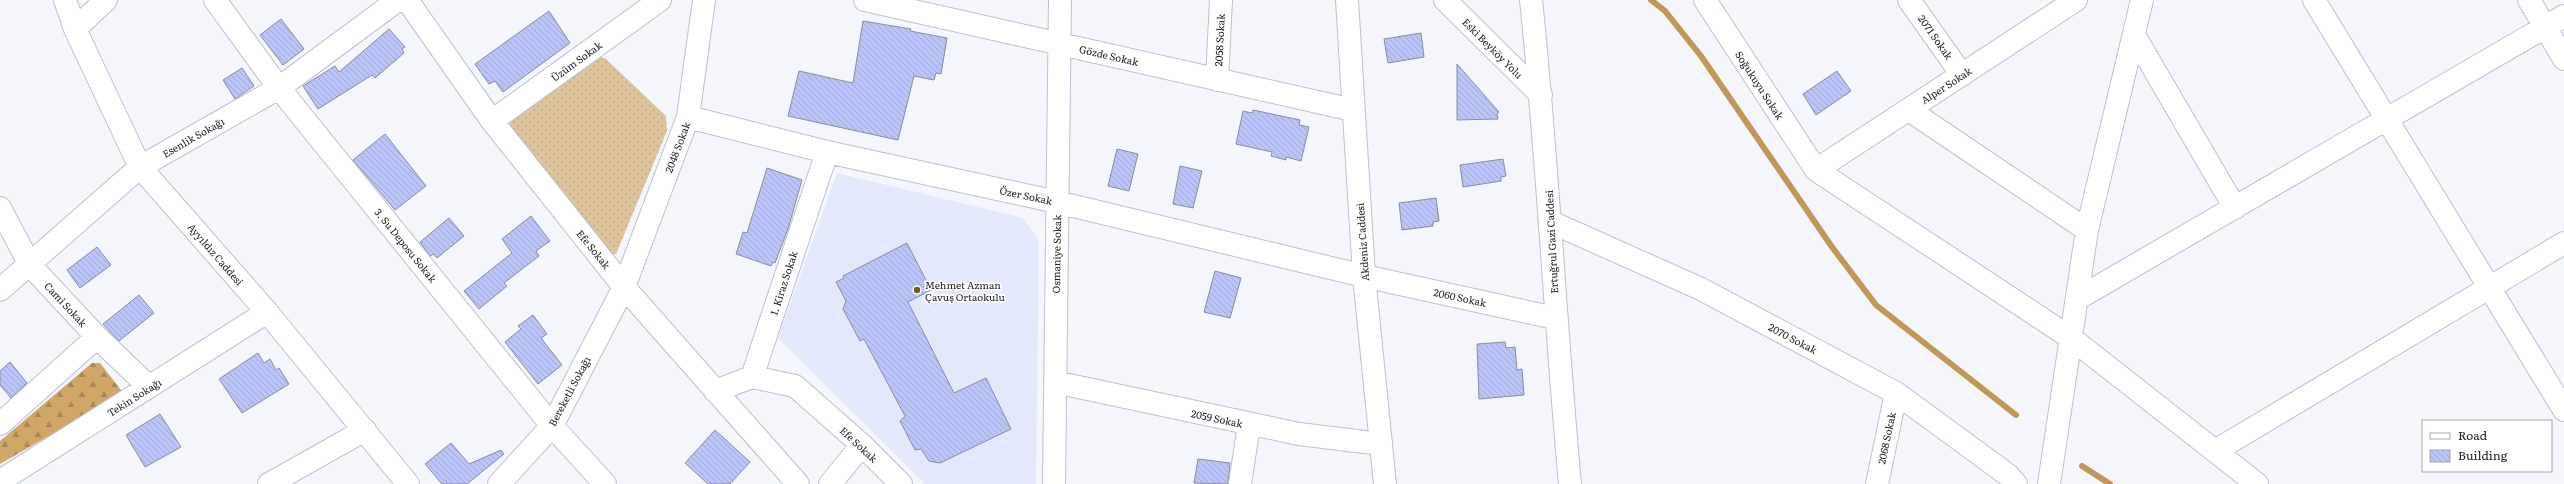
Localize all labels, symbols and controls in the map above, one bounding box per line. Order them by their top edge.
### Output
street label: 2058 Sokak [1210,12,1228,67]
street label: 2071 Sokak [1915,12,1957,63]
street label: Eski Beyköy Yolu [1459,14,1527,82]
street label: Üzüm Sokak [547,37,605,85]
street label: Gözde Sokak [1078,41,1141,69]
street label: Soğukuyu Sokak [1732,48,1788,123]
street label: Alper Sokak [1918,62,1975,107]
street label: Esenlik Sokağı [159,113,227,161]
street label: 2048 Sokak [660,119,694,174]
street label: Özer Sokak [998,182,1055,208]
street label: Ertuğrul Gazi Caddesi [1541,189,1561,294]
street label: Akdeniz Caddesi [1352,202,1372,282]
street label: 3. Su Deposu Sokak [371,205,441,286]
street label: Osmaniye Sokak [1048,214,1064,293]
street label: Ayyıldız Caddesi [185,220,248,289]
street label: Efe Sokak [574,226,615,273]
street label: 1. Kiraz Sokak [766,248,801,317]
place label: Mehmet Azman Çavuş Ortaokulu [925,277,1005,304]
street label: Cami Sokak [41,278,91,330]
street label: 2060 Sokak [1432,284,1488,310]
marker: Mehmet Azman Çavuş Ortaokulu [912,285,922,295]
street label: 2070 Sokak [1766,319,1821,357]
street label: Bereketli Sokağı [544,353,594,429]
street label: Tekin Sokağı [104,374,165,420]
street label: 2059 Sokak [1190,405,1245,431]
street label: 2068 Sokak [1873,410,1899,465]
legend [2422,420,2552,472]
street label: Efe Sokak [837,423,882,466]
text: Road [2458,426,2488,444]
text: Building [2458,446,2508,464]

